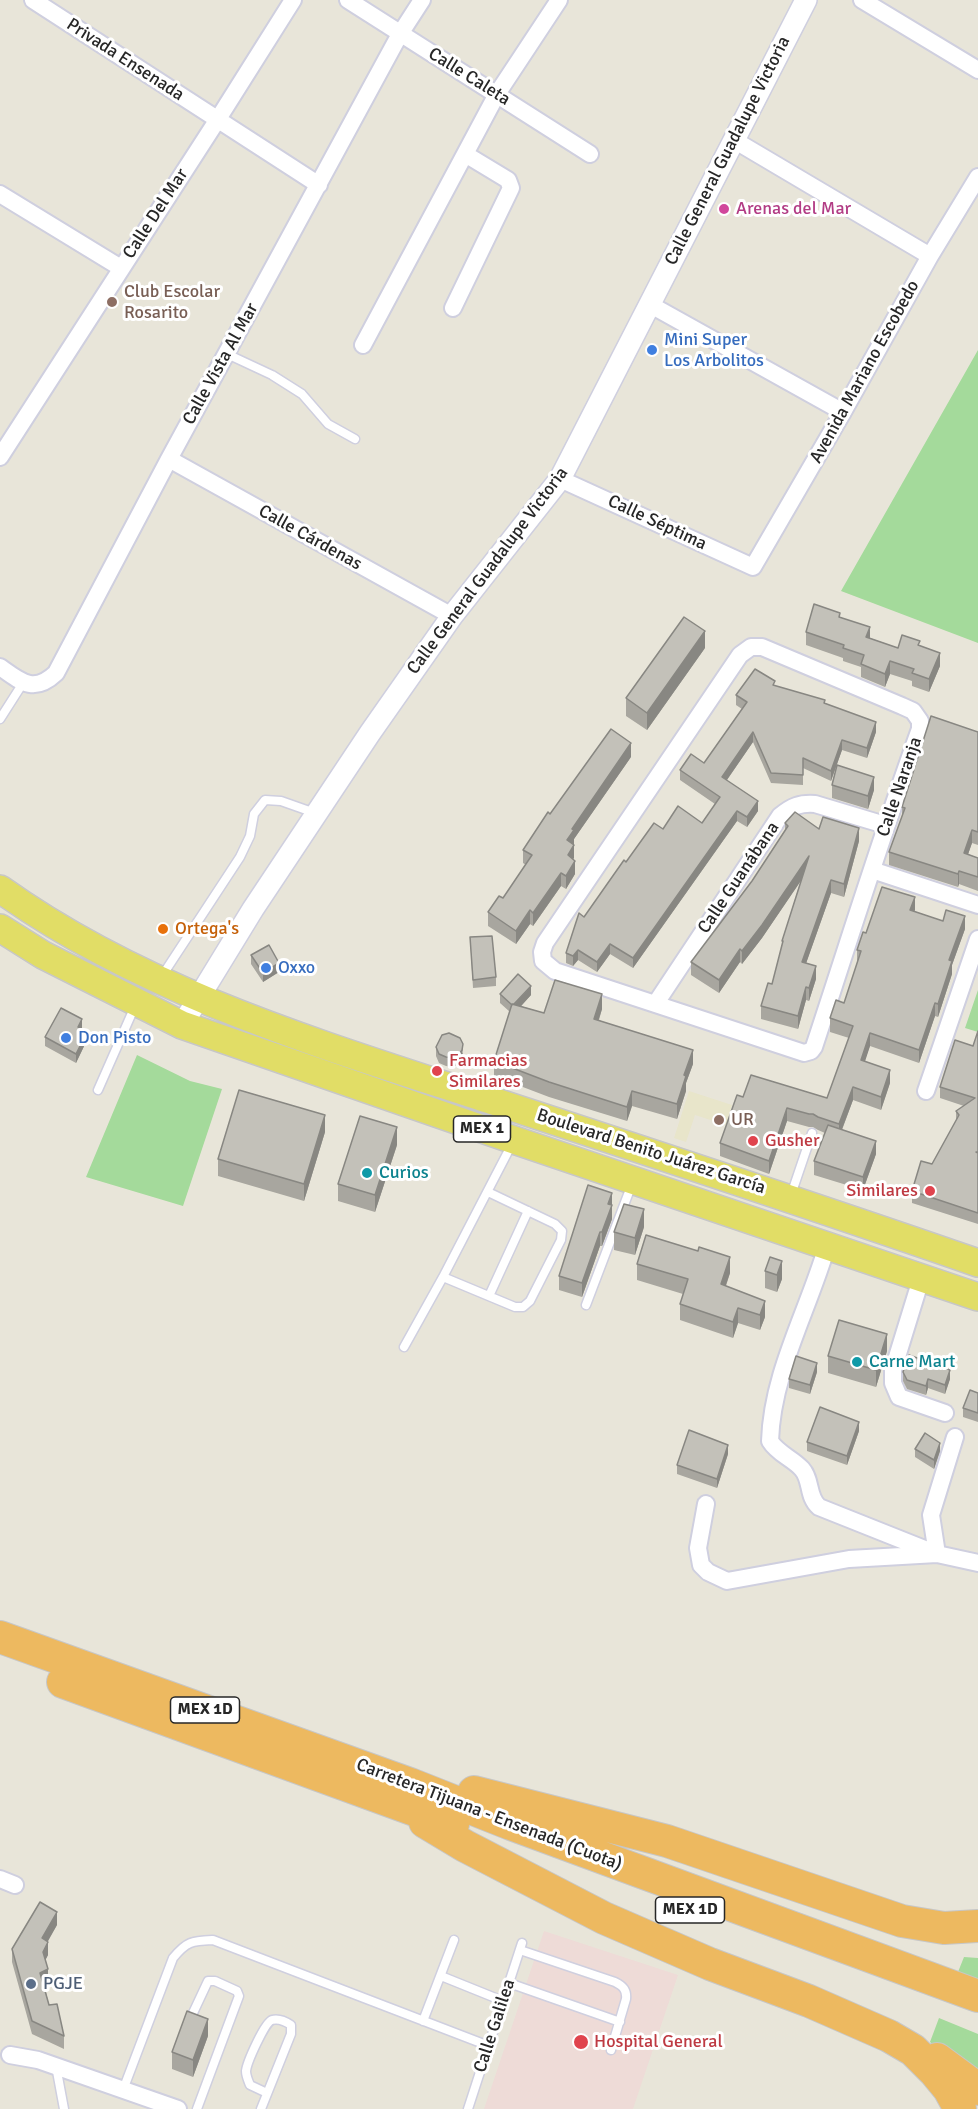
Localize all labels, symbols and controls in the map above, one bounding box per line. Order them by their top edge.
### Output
street label: Privada Ensenada [62,14,188,106]
street label: Calle General Guadalupe Victoria [661,33,795,269]
street label: Calle Caleta [424,43,514,111]
street label: Calle Del Mar [119,165,193,263]
place label: Arenas del Mar [736,198,851,220]
marker: Arenas del Mar [717,202,731,216]
street label: Avenida Mariano Escobedo [806,277,924,467]
place label: Club Escolar Rosarito [124,281,220,324]
marker: Club Escolar Rosarito [105,295,119,309]
street label: Calle Vista Al Mar [179,299,263,429]
place label: Mini Super Los Arbolitos [664,329,764,372]
marker: Mini Super Los Arbolitos [645,343,659,357]
street label: Calle General Guadalupe Victoria [403,463,573,679]
street label: Calle Séptima [604,491,710,555]
street label: Calle Cárdenas [255,501,365,575]
street label: Calle Naranja [873,734,927,840]
street label: Calle Guanábana [694,818,784,938]
place label: Ortega's [175,918,239,940]
marker: Ortega's [156,922,170,936]
place label: Oxxo [278,957,315,979]
marker: Oxxo [259,961,273,975]
place label: Don Pisto [78,1027,151,1049]
marker: Don Pisto [59,1031,73,1045]
place label: Farmacias Similares [449,1050,527,1092]
marker: Farmacias Similares [430,1064,444,1078]
street label: Boulevard Benito Juárez García [534,1105,768,1199]
place label: UR [731,1109,754,1131]
marker: UR [712,1113,726,1127]
road number: MEX 1 [454,1116,510,1142]
place label: Gusher [765,1130,820,1152]
marker: Gusher [746,1134,760,1148]
place label: Curios [379,1162,429,1184]
marker: Curios [360,1166,374,1180]
place label: Similares [846,1180,918,1202]
marker: Similares [923,1184,937,1198]
place label: Carne Mart [869,1351,955,1373]
marker: Carne Mart [850,1355,864,1369]
road number: MEX 1D [170,1697,240,1723]
street label: Carretera Tijuana - Ensenada (Cuota) [353,1754,625,1876]
road number: MEX 1D [656,1897,724,1923]
place label: PGJE [43,1973,83,1995]
marker: PGJE [24,1977,38,1991]
street label: Calle Galilea [470,1977,520,2075]
place label: Hospital General [594,2031,723,2053]
marker: Hospital General [572,2033,590,2051]

